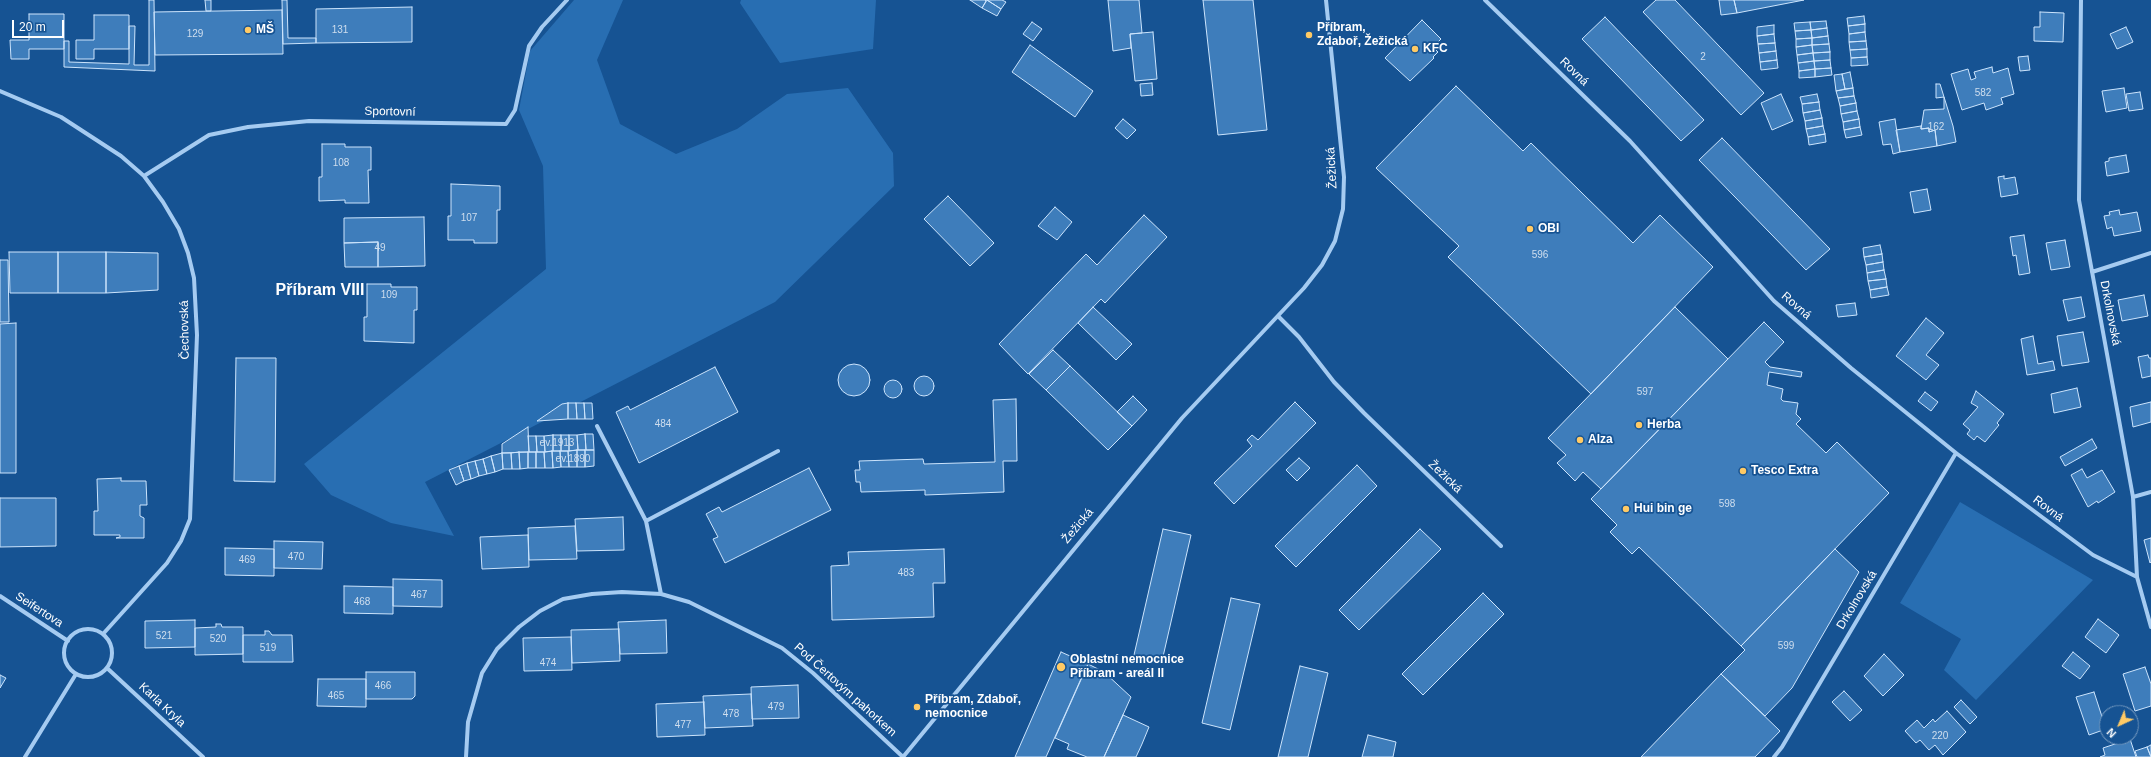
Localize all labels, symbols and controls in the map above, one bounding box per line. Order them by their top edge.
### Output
scale bar [14,12,66,38]
text: 20 m [19,20,46,34]
place label: Příbram, Zdaboř, Žežická [1317,21,1408,49]
place label: MŠ [256,23,274,37]
house number: 131 [332,24,348,36]
marker: MŠ [243,25,253,35]
house number: 129 [187,28,203,40]
marker: Příbram, Zdaboř, Žežická [1304,30,1314,40]
place label: KFC [1423,42,1448,56]
marker: KFC [1410,44,1420,54]
house number: 2 [1700,51,1706,63]
street label: Rovná [1557,55,1591,89]
house number: 582 [1975,87,1991,99]
street label: Sportovní [364,104,416,120]
house number: 162 [1928,121,1944,133]
street label: Žežická [1324,147,1340,189]
house number: 108 [333,157,349,169]
house number: 107 [461,212,477,224]
place label: OBI [1538,222,1559,236]
marker: OBI [1525,224,1535,234]
house number: 49 [374,242,386,254]
house number: 596 [1532,249,1548,261]
street label: Drkolnovská [2097,279,2123,347]
district label: Příbram VIII [276,281,364,301]
house number: 109 [381,289,397,301]
street label: Rovná [1778,289,1814,323]
street label: Čechovská [177,300,193,360]
house number: 597 [1637,386,1653,398]
house number: 484 [655,418,671,430]
place label: Herba [1647,418,1681,432]
marker: Herba [1634,420,1644,430]
place label: Alza [1588,433,1613,447]
marker: Alza [1575,435,1585,445]
house number: ev.1913 [540,437,574,449]
house number: ev.1890 [556,453,590,465]
street label: Žežická [1425,457,1465,497]
place label: Tesco Extra [1751,464,1818,478]
marker: Tesco Extra [1738,466,1748,476]
street label: Rovná [2030,493,2066,525]
house number: 598 [1719,498,1735,510]
place label: Hui bin ge [1634,502,1692,516]
marker: Hui bin ge [1621,504,1631,514]
street label: Žežická [1059,506,1097,546]
house number: 470 [288,551,304,563]
house number: 469 [239,554,255,566]
house number: 483 [898,567,914,579]
street label: Drkolnovská [1834,568,1880,632]
street label: Seifertova [12,589,66,631]
house number: 467 [411,589,427,601]
house number: 468 [354,596,370,608]
house number: 521 [156,630,172,642]
house number: 520 [210,633,226,645]
street label: Pod Čertovým pahorkem [791,640,899,740]
house number: 599 [1778,640,1794,652]
house number: 519 [260,642,276,654]
place label: Oblastní nemocnice Příbram - areál II [1070,653,1184,681]
house number: 474 [540,657,556,669]
marker: Oblastní nemocnice Příbram - areál II [1055,661,1067,673]
street label: Karla Kryla [136,680,188,730]
house number: 466 [375,680,391,692]
house number: 465 [328,690,344,702]
place label: Příbram, Zdaboř, nemocnice [925,693,1021,721]
house number: 479 [768,701,784,713]
marker: Příbram, Zdaboř, nemocnice [912,702,922,712]
north arrow [2099,705,2139,745]
house number: 478 [723,708,739,720]
house number: 477 [675,719,691,731]
text: N [2104,726,2118,740]
house number: 220 [1932,730,1948,742]

